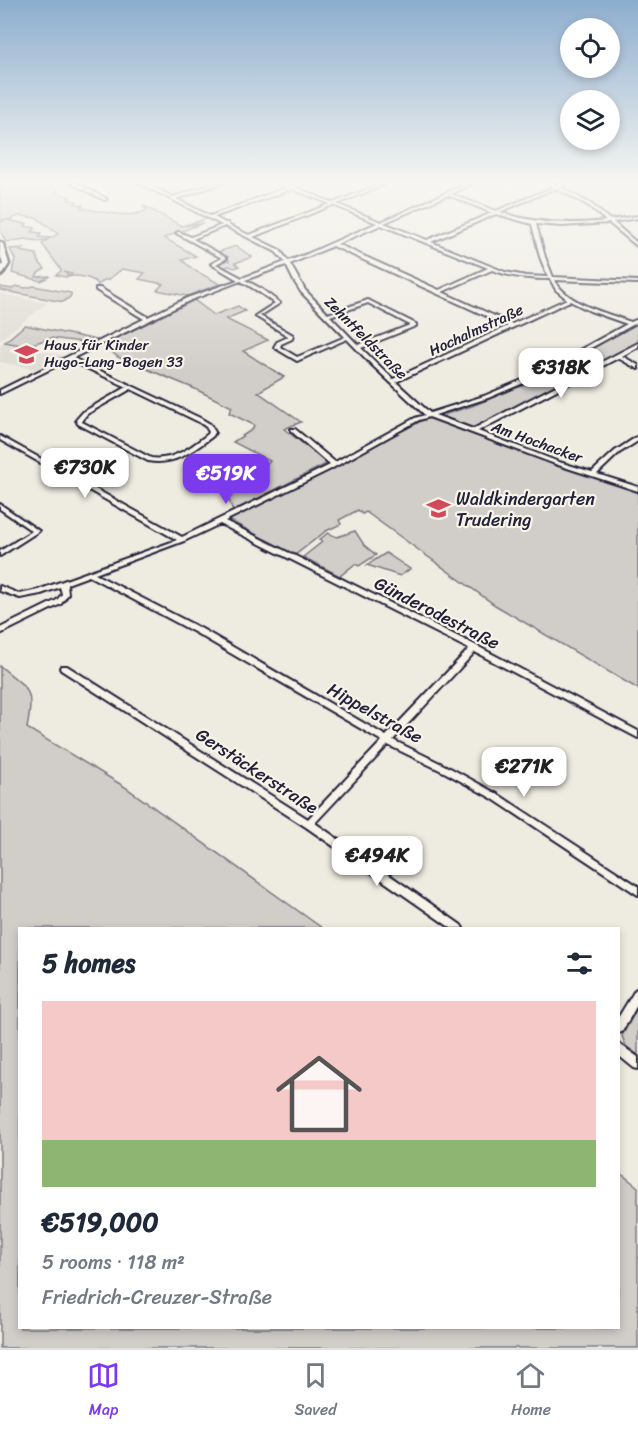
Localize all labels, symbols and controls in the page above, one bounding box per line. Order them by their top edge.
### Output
map controls [560,18,620,150]
button: locate [560,18,620,78]
button: layers [560,90,620,150]
street label: Zehntfeldstraße [318,290,414,386]
street label: Hochalmstraße [424,297,528,363]
place label: Haus für Kinder Hugo-Lang-Bogen 33 [44,332,183,375]
school or university icon: Haus für Kinder Hugo-Lang-Bogen 33 [13,341,39,367]
pin: €318K [519,348,603,399]
text: €318K [532,350,590,385]
street label: Am Hochacker [487,413,587,471]
pin: €730K [43,448,127,499]
text: €730K [55,450,115,485]
pin: €519K [184,454,268,505]
text: €519K [197,456,255,491]
place label: Waldkindergarten Trudering [456,483,595,536]
school or university icon: Waldkindergarten Trudering [425,496,451,522]
street label: Günderodestraße [368,568,506,658]
street label: Hippelstraße [321,673,429,753]
street label: Gerstäckerstraße [189,719,325,823]
pin: €271K [482,747,566,798]
text: €271K [496,749,552,784]
pin: €494K [335,836,419,887]
text: €494K [346,838,408,873]
text: 5 homes [42,940,135,986]
icon: filters [563,947,596,980]
icon: home [265,1040,373,1148]
text: €519,000 [42,1199,159,1245]
text: 5 rooms · 118 m² [42,1245,185,1280]
text: Friedrich-Creuzer-Straße [42,1280,272,1315]
tab: Map [87,1359,120,1424]
tab: Saved [294,1359,337,1424]
tab: Home [511,1359,551,1424]

